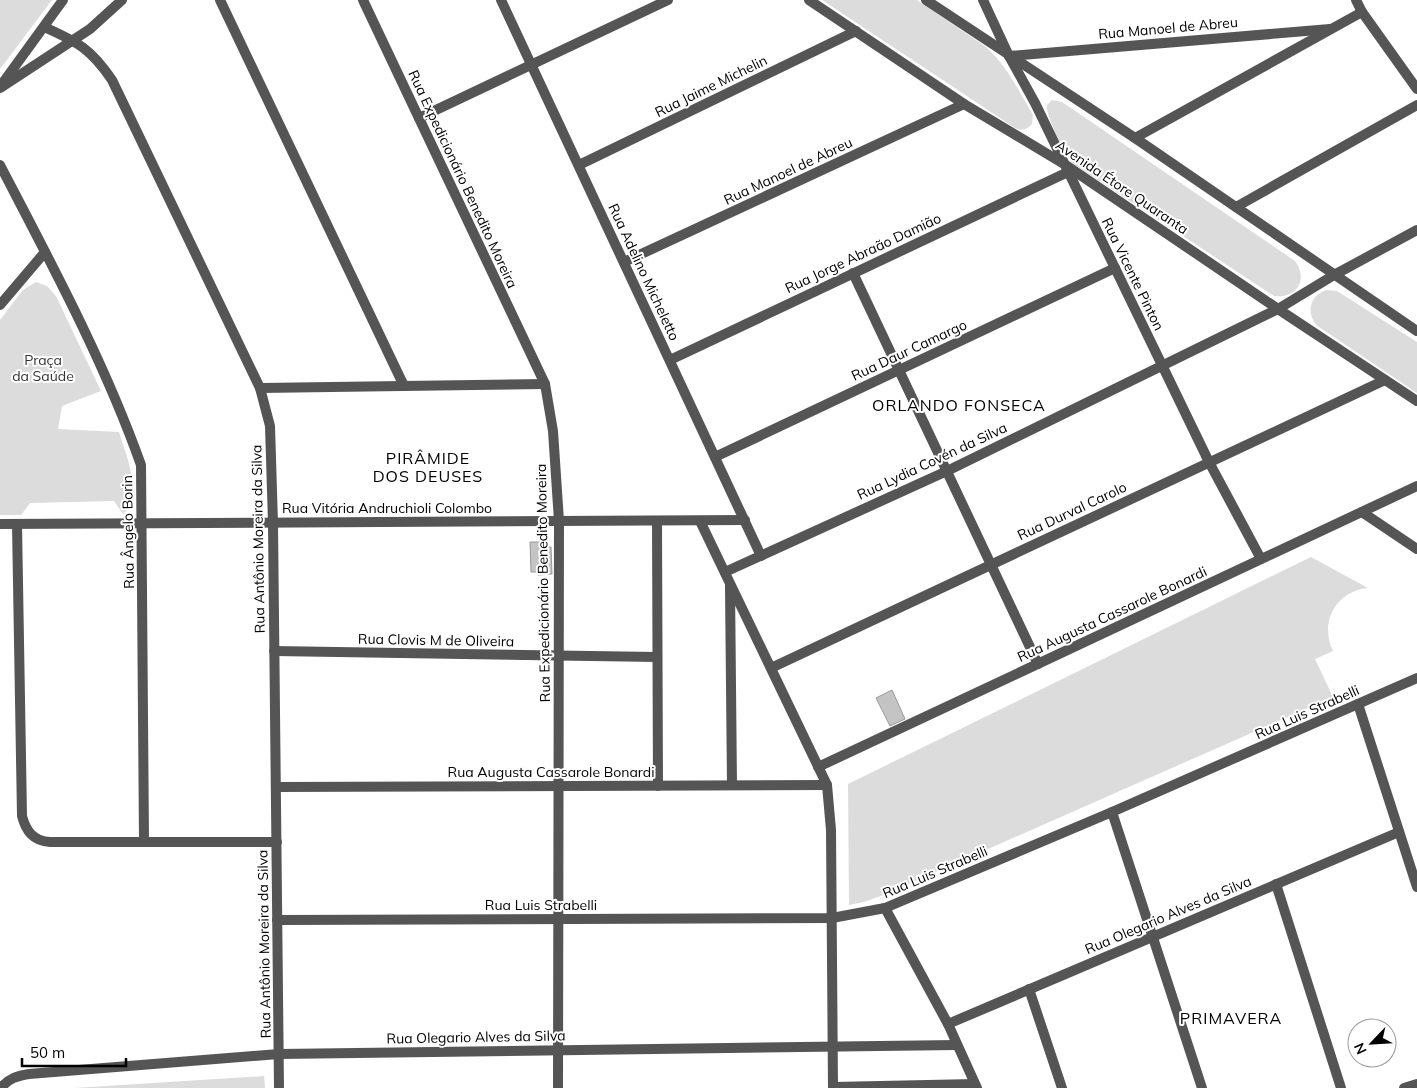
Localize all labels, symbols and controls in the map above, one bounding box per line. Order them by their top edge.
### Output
street label: Rua Manoel de Abreu [1097,13,1239,43]
street label: Rua Jaime Michelin [652,51,770,121]
street label: Rua Expedicionário Benedito Moreira [404,67,522,291]
street label: Rua Manoel de Abreu [721,133,855,209]
street label: Avenida Étore Quaranta [1052,136,1192,238]
street label: Rua Adelino Micheletto [604,201,684,343]
street label: Rua Jorge Abraão Damião [782,209,944,297]
street label: Rua Vicente Pinton [1098,215,1168,333]
street label: Rua Daur Camargo [848,315,970,385]
park label: Praça da Saúde [12,351,74,385]
district label: ORLANDO FONSECA [872,395,1046,415]
street label: Rua Lydia Covén da Silva [854,418,1010,504]
street label: Rua Antônio Moreira da Silva [247,444,269,634]
district label: PIRÂMIDE DOS DEUSES [373,448,483,486]
street label: Rua Expedicionário Benedito Moreira [532,463,554,703]
street label: Rua Ângelo Borin [118,475,138,589]
street label: Rua Durval Carolo [1014,478,1130,544]
street label: Rua Vitória Andruchioli Colombo [282,499,492,517]
street label: Rua Augusta Cassarole Bonardi [1014,562,1210,666]
street label: Rua Clovis M de Oliveira [358,630,514,650]
street label: Rua Luis Strabelli [1252,681,1362,743]
street label: Rua Augusta Cassarole Bonardi [448,763,655,781]
street label: Rua Luis Strabelli [880,842,990,902]
street label: Rua Antônio Moreira da Silva [253,849,275,1039]
street label: Rua Olegario Alves da Silva [1082,872,1254,958]
street label: Rua Luis Strabelli [485,896,597,914]
district label: PRIMAVERA [1180,1008,1282,1028]
north arrow [1347,1018,1397,1068]
street label: Rua Olegario Alves da Silva [386,1026,566,1048]
scale bar [22,1036,126,1068]
text: N [1350,1040,1371,1057]
text: 50 m [30,1043,65,1062]

